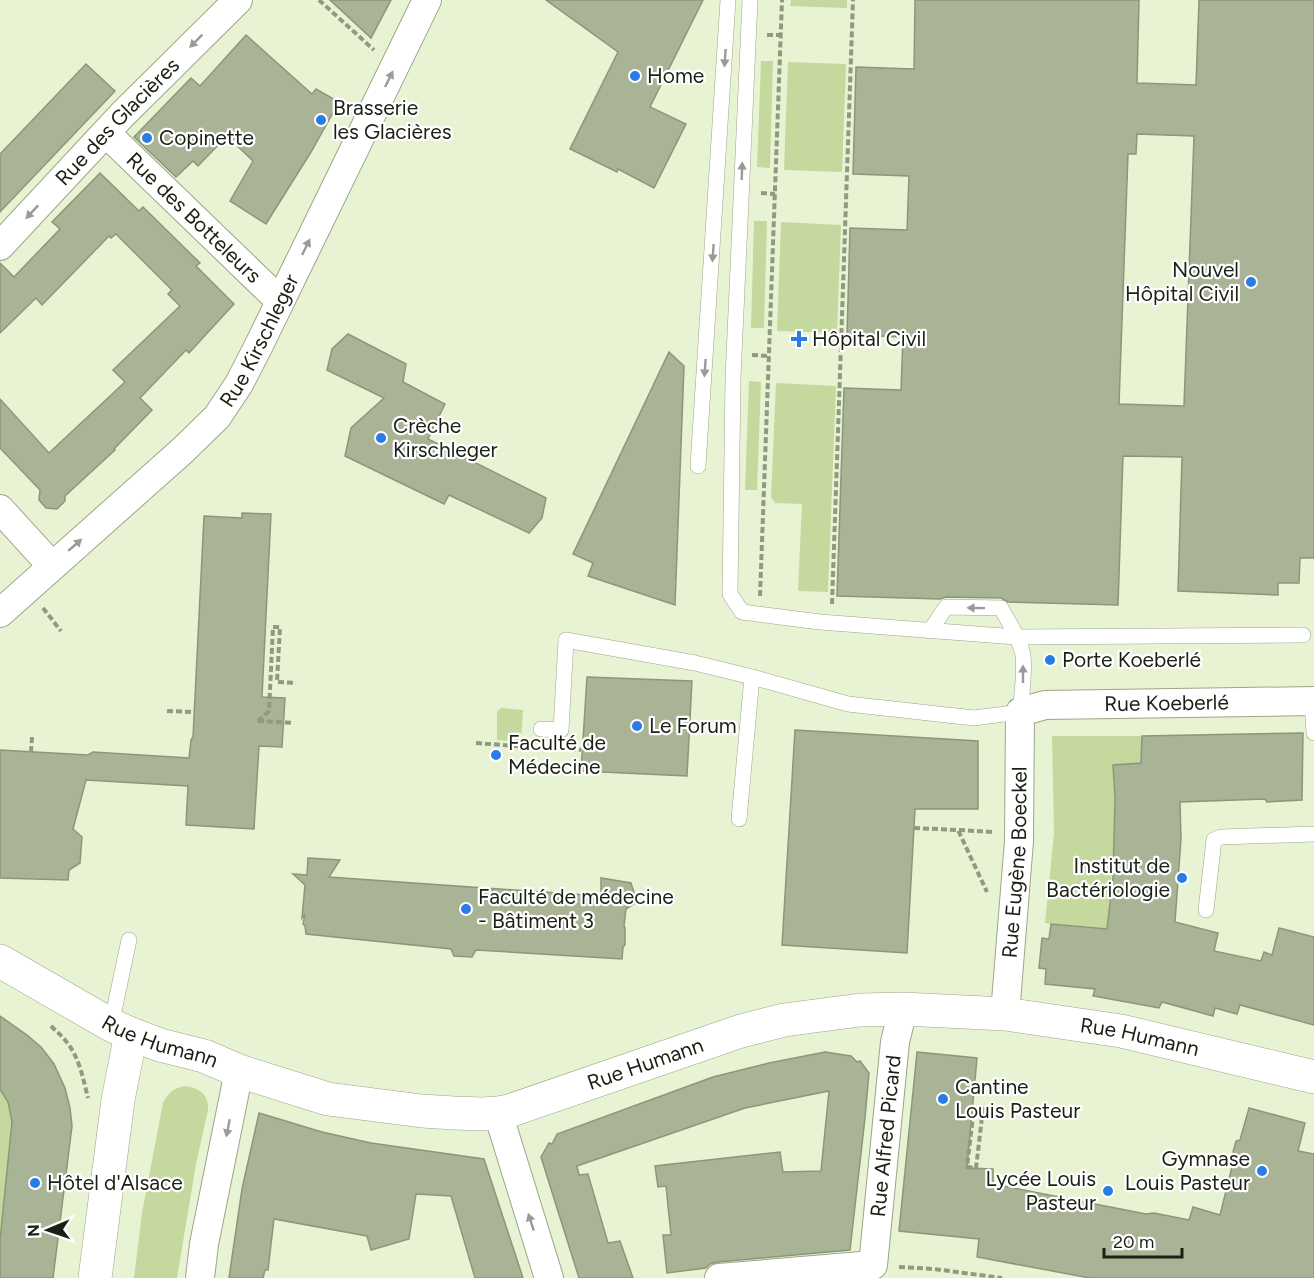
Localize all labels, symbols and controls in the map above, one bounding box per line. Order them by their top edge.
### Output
one-way arrow [190,34,204,48]
one-way arrow [720,49,730,68]
street label: Rue des Glacières [50,52,184,190]
place label: Home [647,63,704,88]
marker: Home [628,69,642,83]
one-way arrow [384,71,393,88]
place label: Brasserie les Glacières [333,95,451,144]
marker: Brasserie les Glacières [314,113,328,127]
place label: Copinette [159,125,254,150]
marker: Copinette [140,131,154,145]
street label: Rue des Botteleurs [122,147,267,288]
one-way arrow [738,161,747,180]
one-way arrow [26,204,39,219]
one-way arrow [301,238,311,256]
one-way arrow [708,244,717,263]
place label: Nouvel Hôpital Civil [1125,257,1239,306]
street label: Rue Kirschleger [214,270,304,412]
marker: Nouvel Hôpital Civil [1244,275,1258,289]
place label: Hôpital Civil [812,326,926,351]
marker: Hôpital Civil [790,330,808,348]
one-way arrow [701,359,710,378]
place label: Crèche Kirschleger [393,413,498,462]
marker: Crèche Kirschleger [374,431,388,445]
one-way arrow [67,539,83,552]
one-way arrow [966,603,985,612]
place label: Porte Koeberlé [1062,647,1201,672]
marker: Porte Koeberlé [1043,653,1057,667]
one-way arrow [1018,665,1028,684]
street label: Rue Koeberlé [1104,689,1229,716]
place label: Le Forum [649,713,737,738]
marker: Le Forum [630,719,644,733]
place label: Faculté de Médecine [508,730,606,779]
marker: Faculté de Médecine [489,748,503,762]
street label: Rue Eugène Boeckel [997,767,1032,959]
place label: Institut de Bactériologie [1046,853,1170,902]
marker: Institut de Bactériologie [1175,871,1189,885]
place label: Faculté de médecine - Bâtiment 3 [478,884,674,933]
marker: Faculté de médecine - Bâtiment 3 [459,902,473,916]
street label: Rue Humann [98,1009,222,1073]
street label: Rue Humann [1078,1012,1202,1061]
street label: Rue Humann [584,1032,706,1095]
street label: Rue Alfred Picard [865,1054,906,1218]
place label: Cantine Louis Pasteur [955,1074,1080,1123]
marker: Cantine Louis Pasteur [936,1092,950,1106]
one-way arrow [222,1119,232,1138]
place label: Gymnase Louis Pasteur [1125,1146,1250,1195]
marker: Gymnase Louis Pasteur [1255,1164,1269,1178]
place label: Lycée Louis Pasteur [985,1166,1096,1215]
place label: Hôtel d'Alsace [47,1170,183,1195]
marker: Hôtel d'Alsace [28,1176,42,1190]
marker: Lycée Louis Pasteur [1101,1184,1115,1198]
north arrow [18,1200,78,1260]
one-way arrow [526,1213,536,1231]
scale bar [1104,1221,1182,1259]
text: N [24,1224,43,1237]
text: 20 m [1113,1231,1154,1253]

